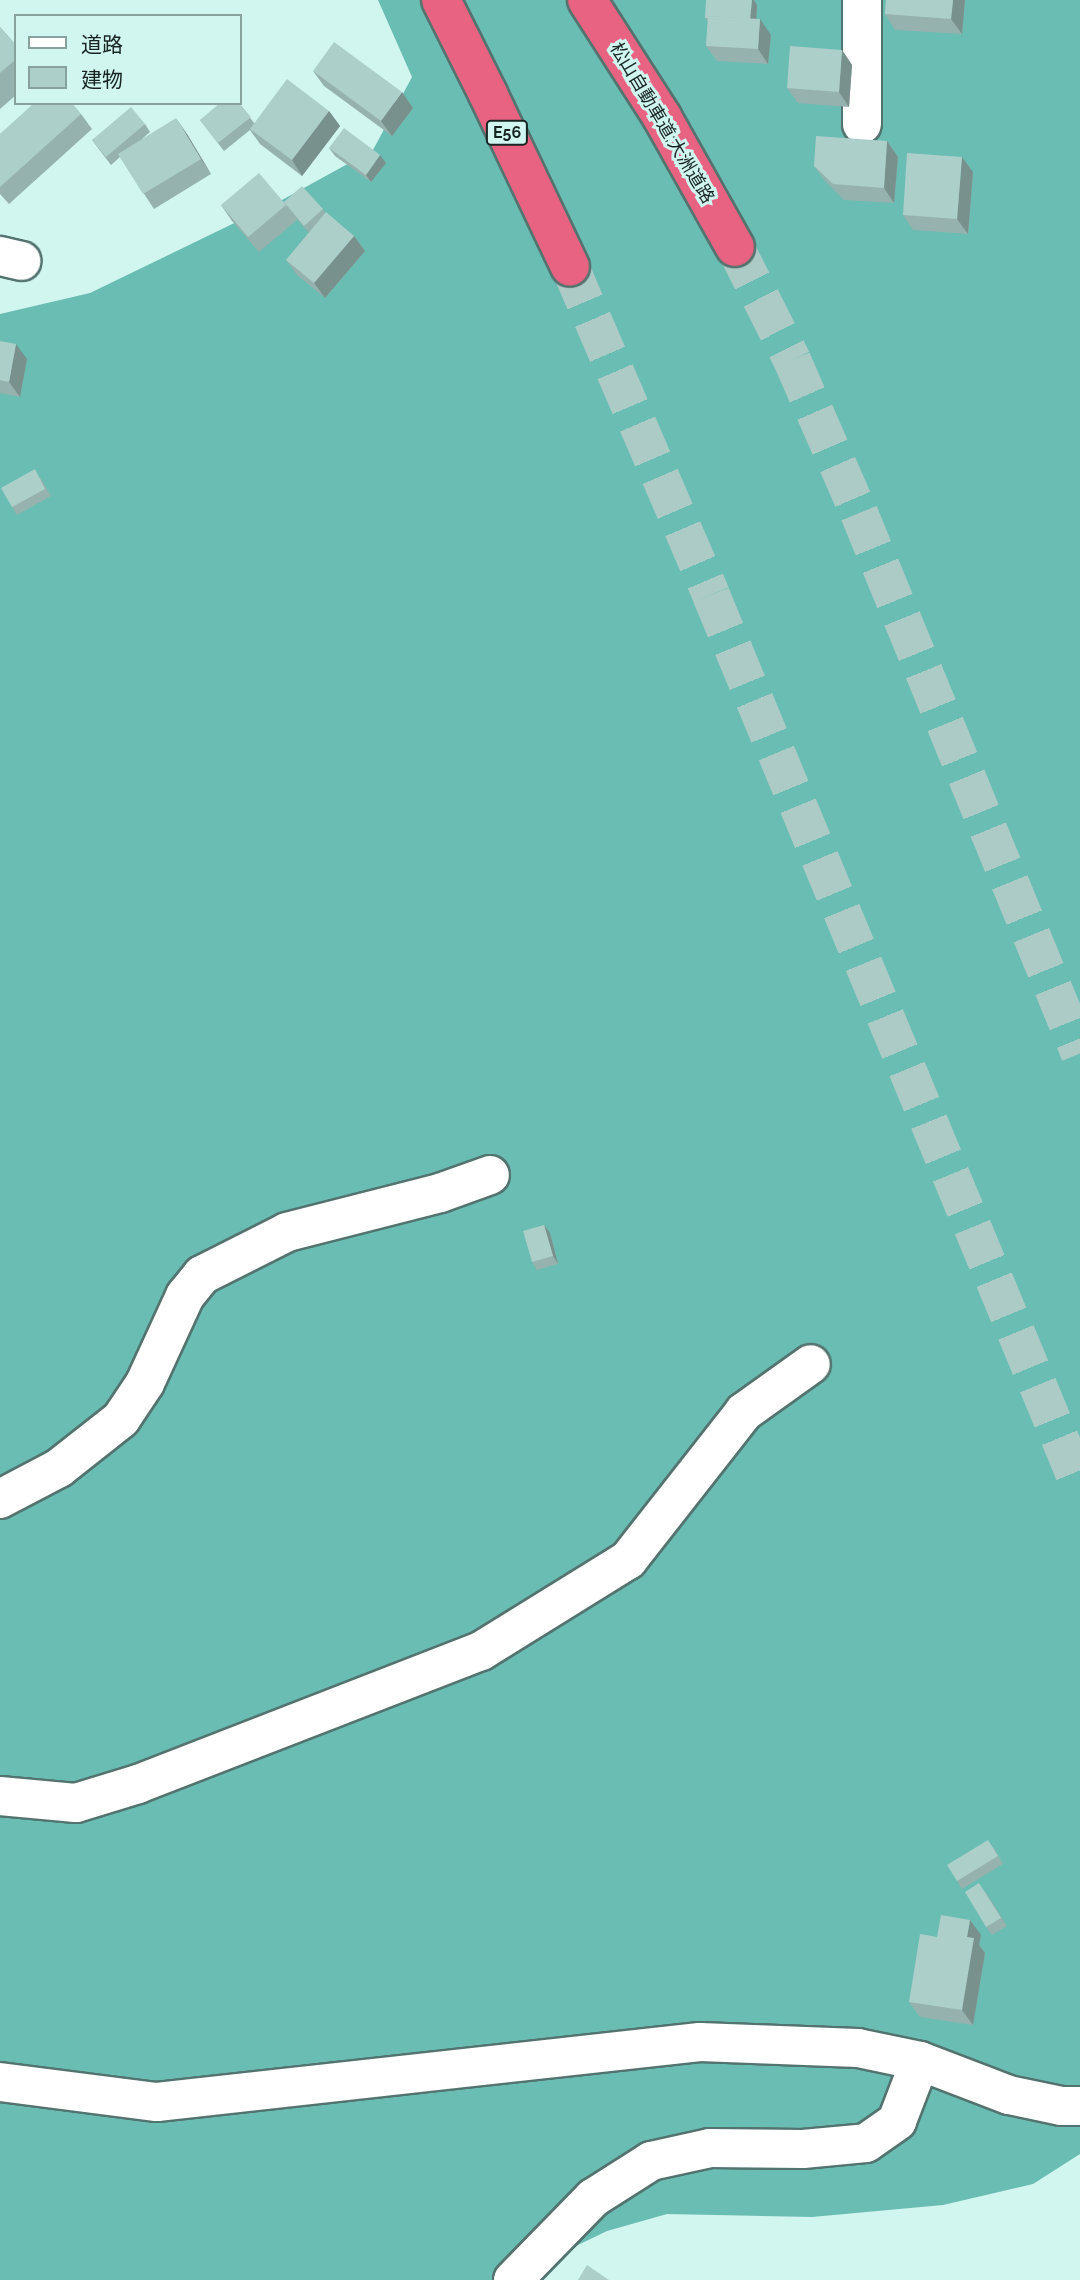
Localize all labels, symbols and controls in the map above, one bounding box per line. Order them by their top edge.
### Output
legend [14,14,242,105]
text: 道路 [81,32,123,57]
street label: 松山自動車道;大洲道路 [605,39,719,207]
text: 建物 [81,67,123,92]
road number: E56 [484,120,530,146]

